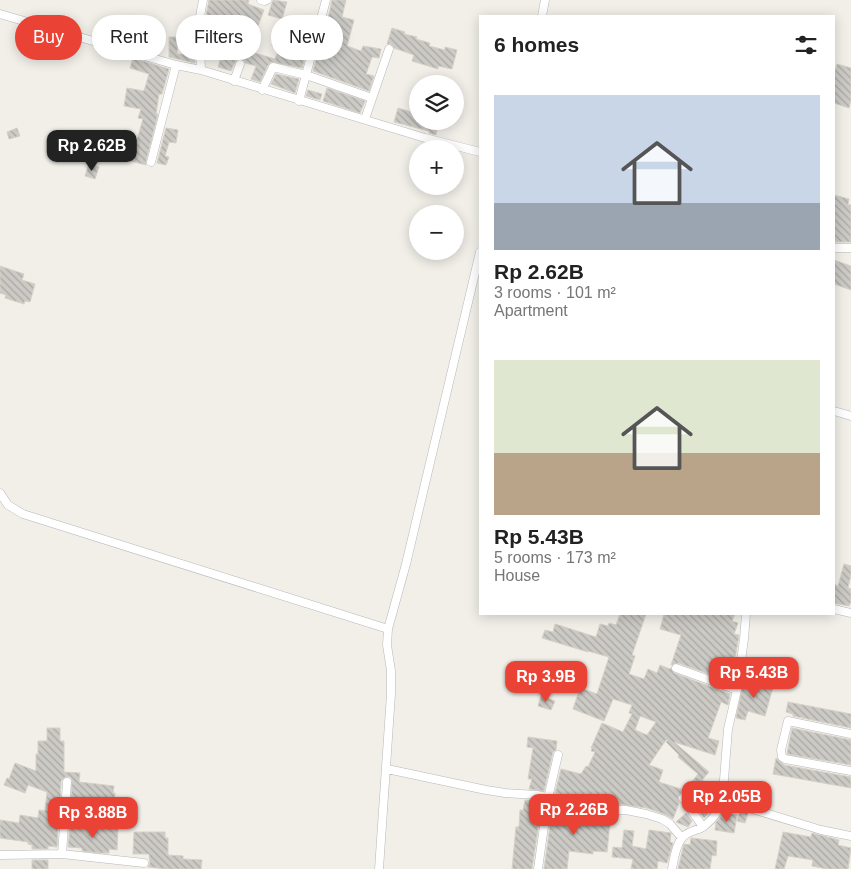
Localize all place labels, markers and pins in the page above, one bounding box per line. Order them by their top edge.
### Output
pin: Rp 2.62B [40,130,144,172]
pin: Rp 5.43B [702,656,806,699]
pin: Rp 3.9B [500,660,592,703]
pin: Rp 2.05B [675,780,779,823]
pin: Rp 2.26B [522,794,626,836]
pin: Rp 3.88B [41,796,145,839]

